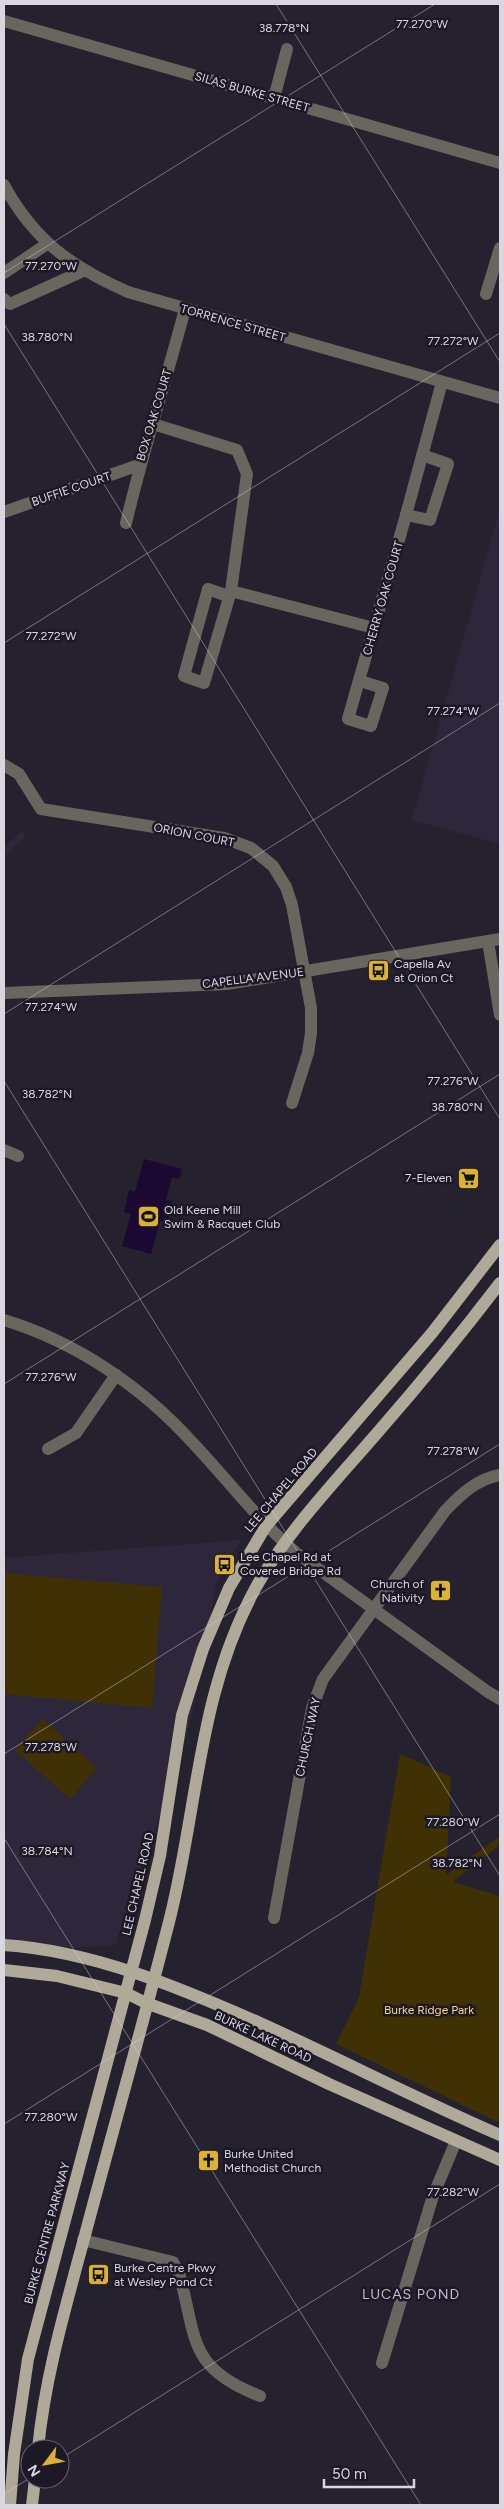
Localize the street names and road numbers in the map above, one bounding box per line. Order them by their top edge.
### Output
street label: SILAS BURKE STREET [193,69,311,115]
street label: TORRENCE STREET [179,301,287,345]
street label: BOX OAK COURT [133,367,175,463]
street label: BUFFIE COURT [30,469,113,509]
street label: CHERRY OAK COURT [360,539,406,657]
street label: ORION COURT [152,820,236,850]
street label: CAPELLA AVENUE [201,965,305,991]
street label: LEE CHAPEL ROAD [242,1445,320,1535]
street label: CHURCH WAY [293,1695,323,1778]
street label: LEE CHAPEL ROAD [119,1831,157,1937]
street label: BURKE LAKE ROAD [212,2008,314,2066]
street label: BURKE CENTRE PARKWAY [21,2160,73,2305]

